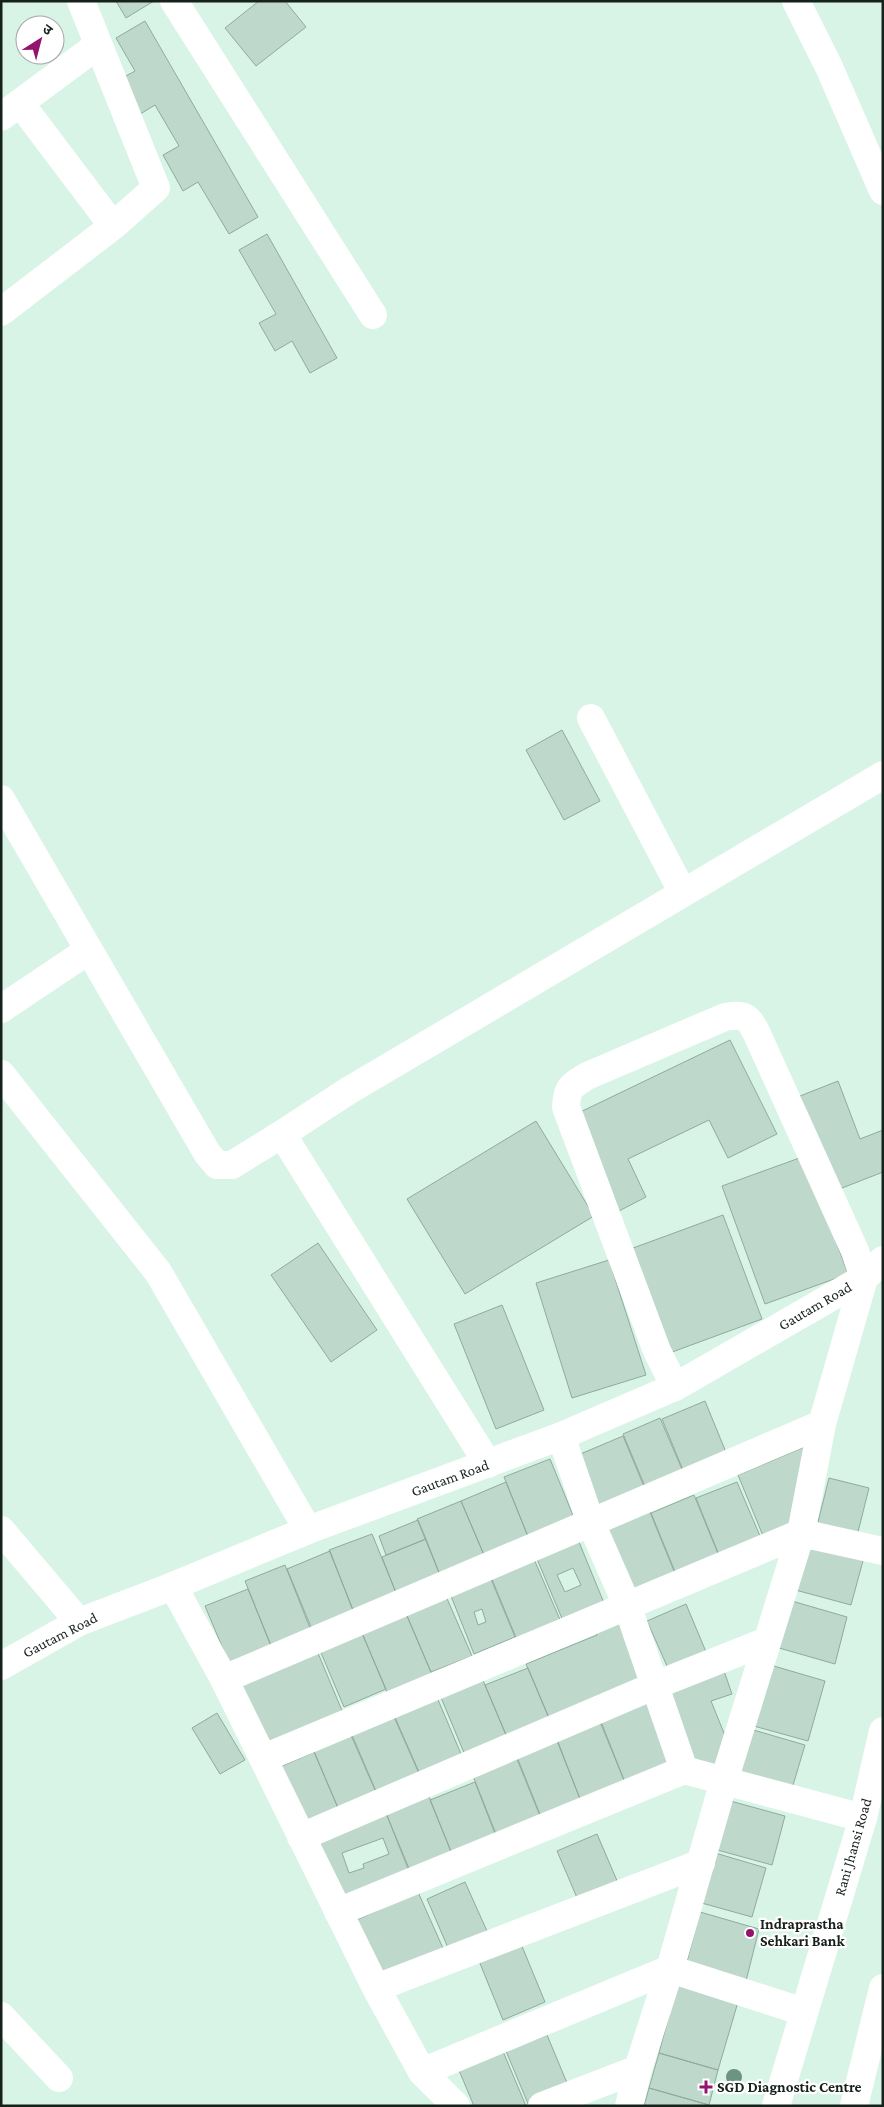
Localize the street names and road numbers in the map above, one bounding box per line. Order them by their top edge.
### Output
street label: Gautam Road [776,1279,854,1333]
street label: Gautam Road [409,1457,491,1499]
street label: Gautam Road [20,1609,100,1661]
street label: Rani Jhansi Road [831,1796,876,1898]

